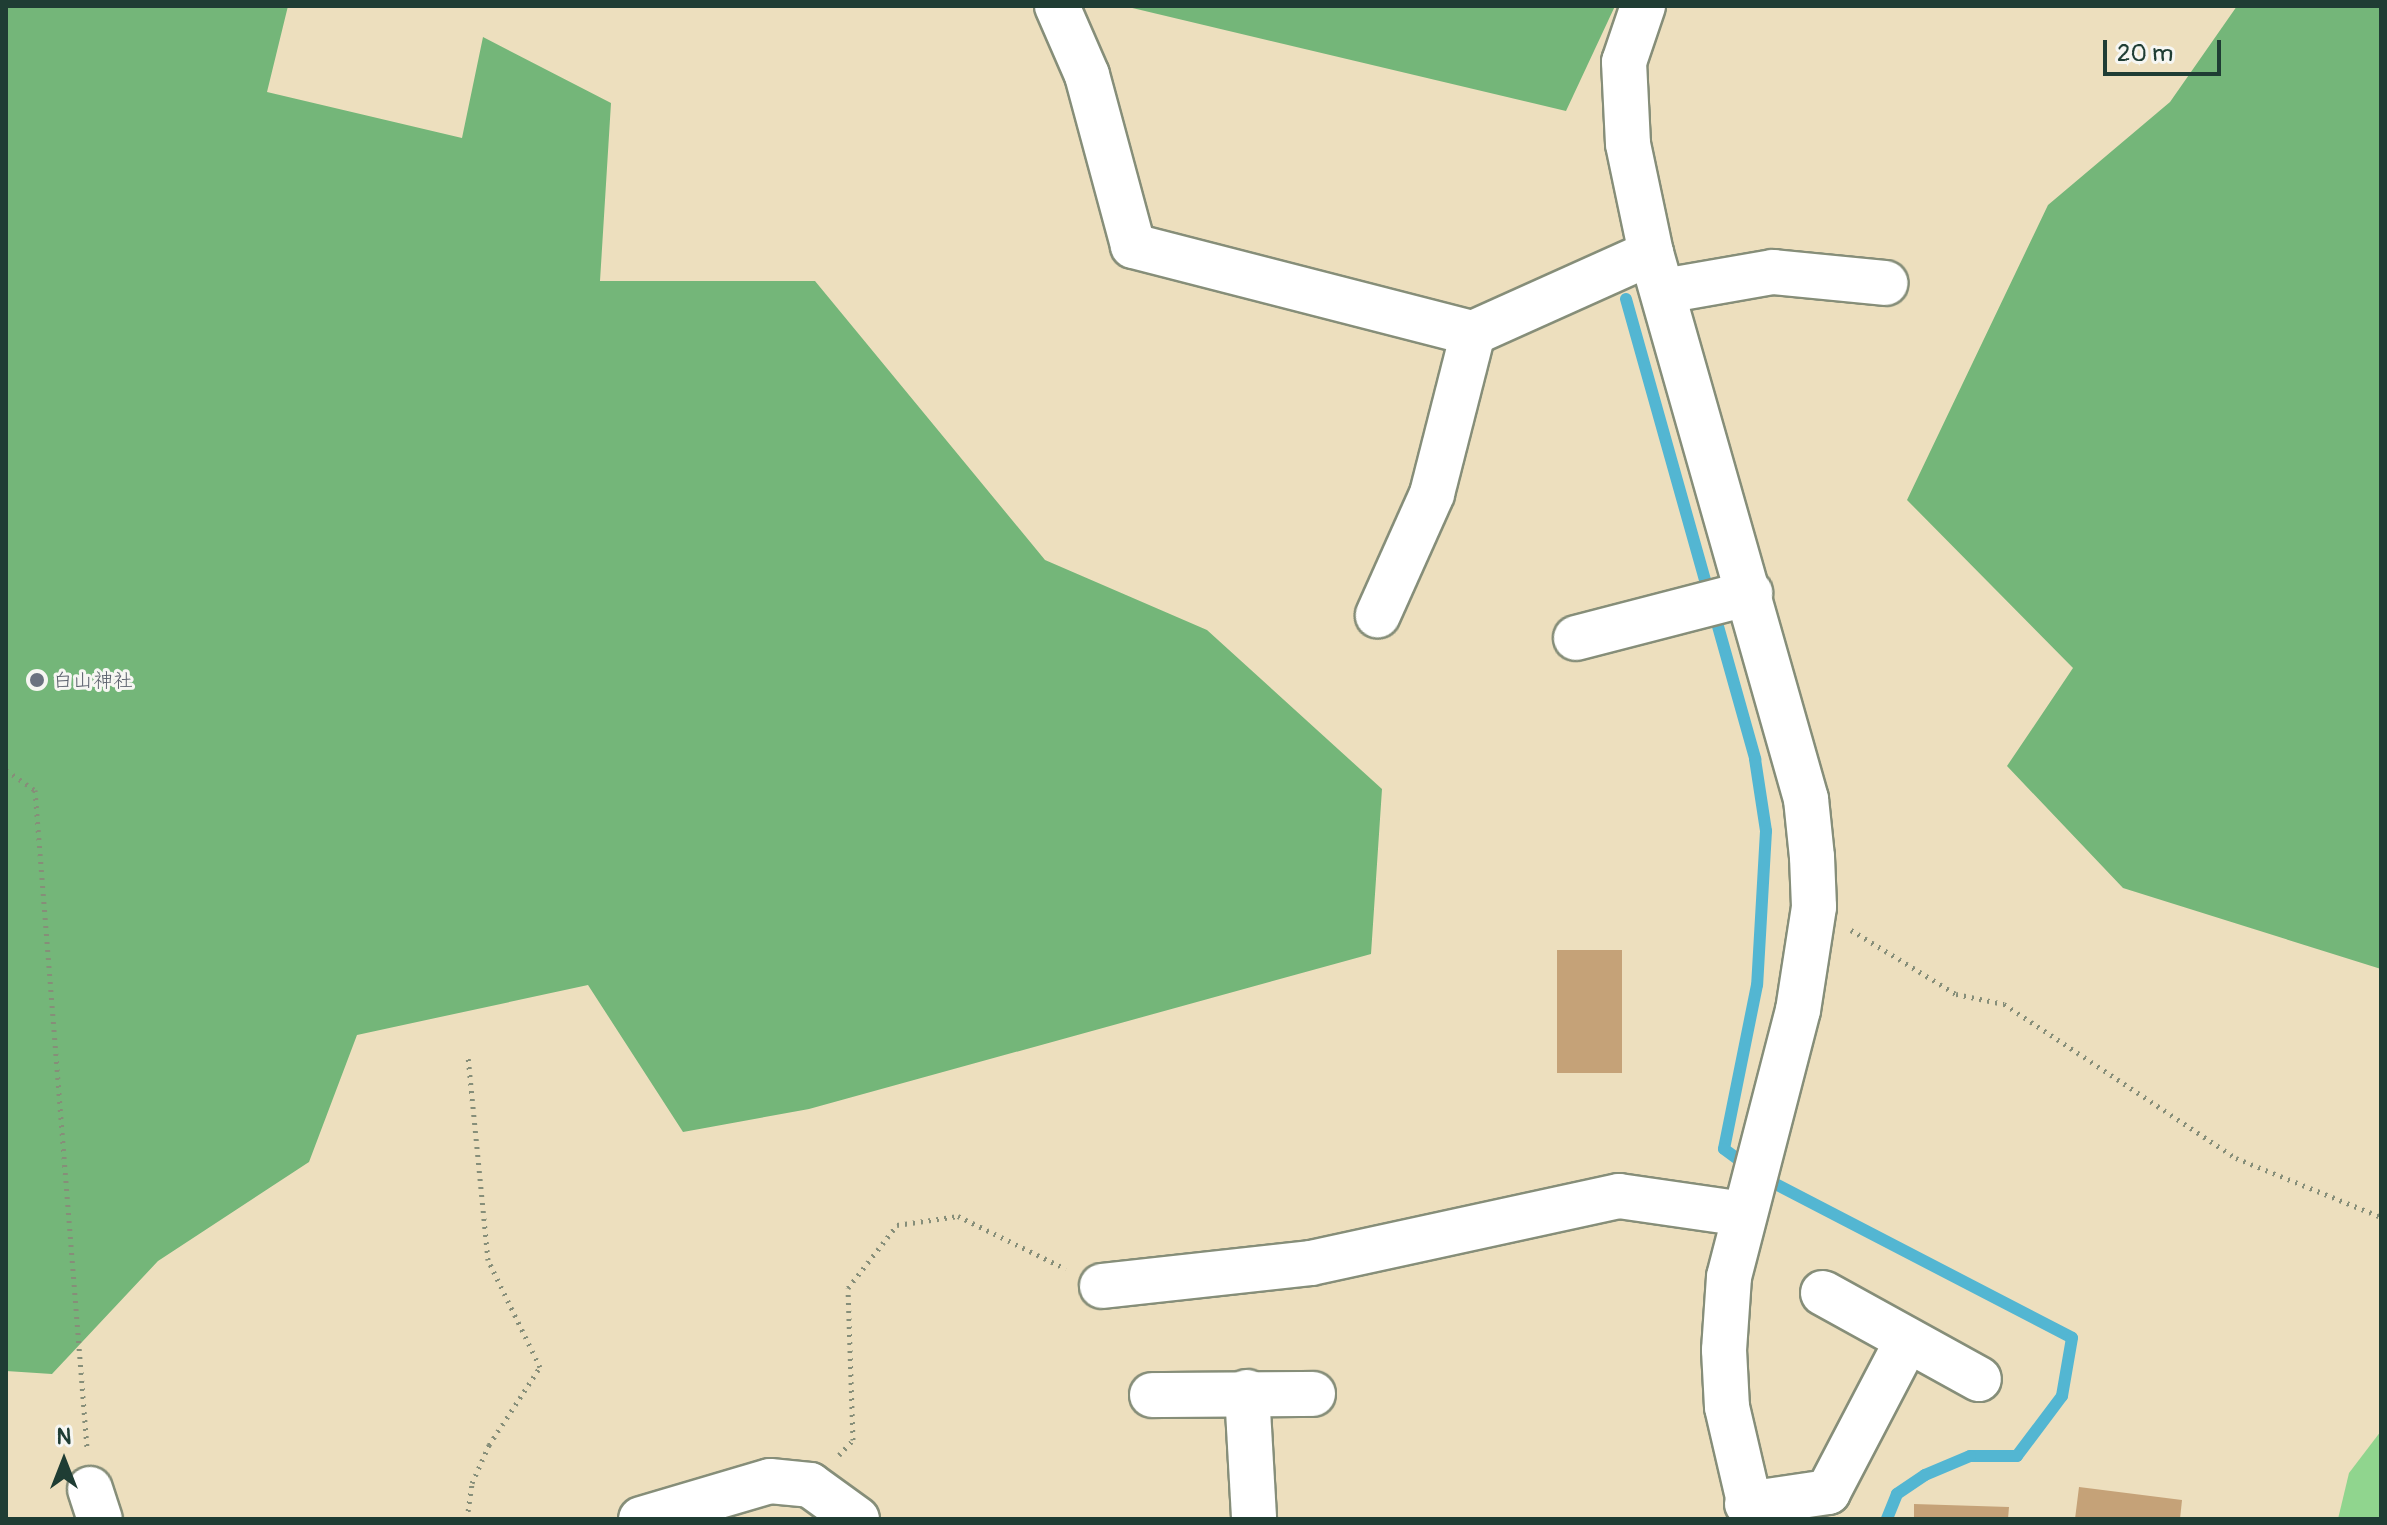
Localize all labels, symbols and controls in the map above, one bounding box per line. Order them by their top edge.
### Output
scale bar [2107,24,2225,74]
text: 20 m [2117,39,2173,68]
place label: 白山神社 [53,668,133,692]
marker: 白山神社 [28,671,46,689]
north arrow [24,1421,104,1501]
text: N [57,1423,71,1451]

